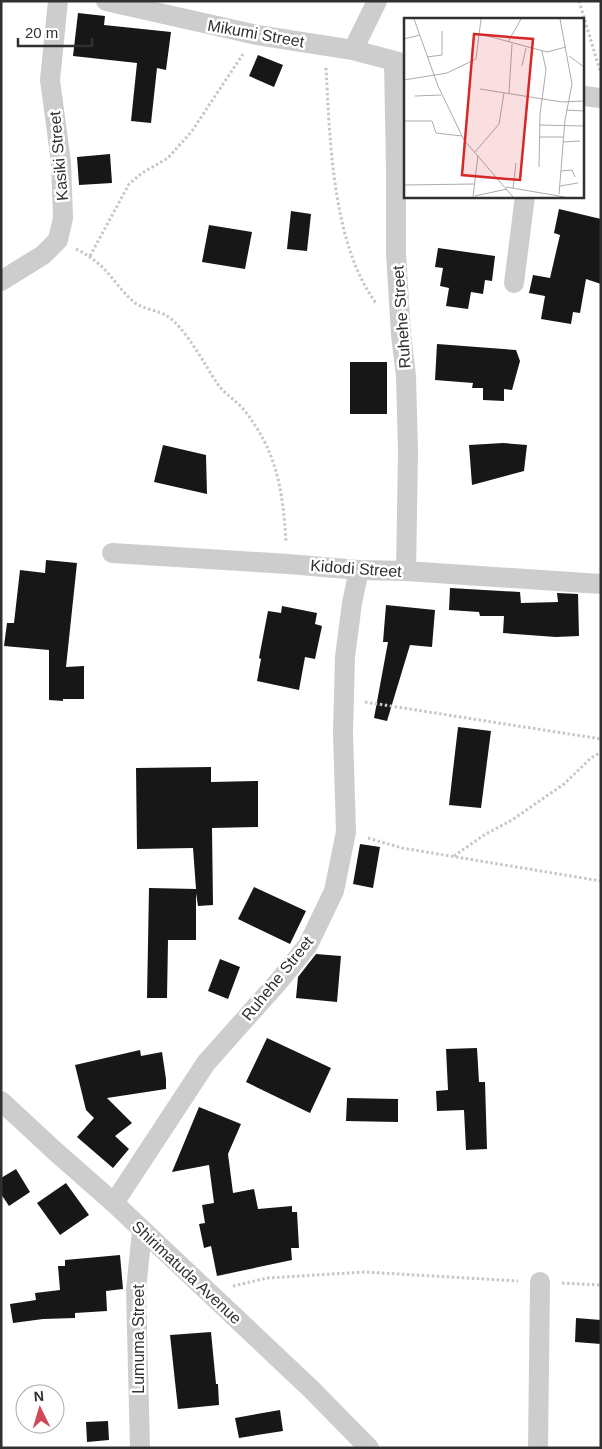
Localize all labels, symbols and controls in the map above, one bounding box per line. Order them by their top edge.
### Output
scale bar [18,15,91,47]
street label: Mikumi Street [206,17,306,50]
inset map [404,18,584,198]
text: 20 m [25,24,58,41]
street label: Kasiki Street [46,110,71,201]
street label: Ruhehe Street [389,264,414,369]
street label: Kidodi Street [310,557,403,580]
street label: Ruhehe Street [238,932,317,1024]
street label: Shirimatuda Avenue [129,1217,245,1327]
street label: Lumuma Street [130,1284,147,1394]
north arrow [15,1384,65,1434]
text: N [33,1388,45,1404]

